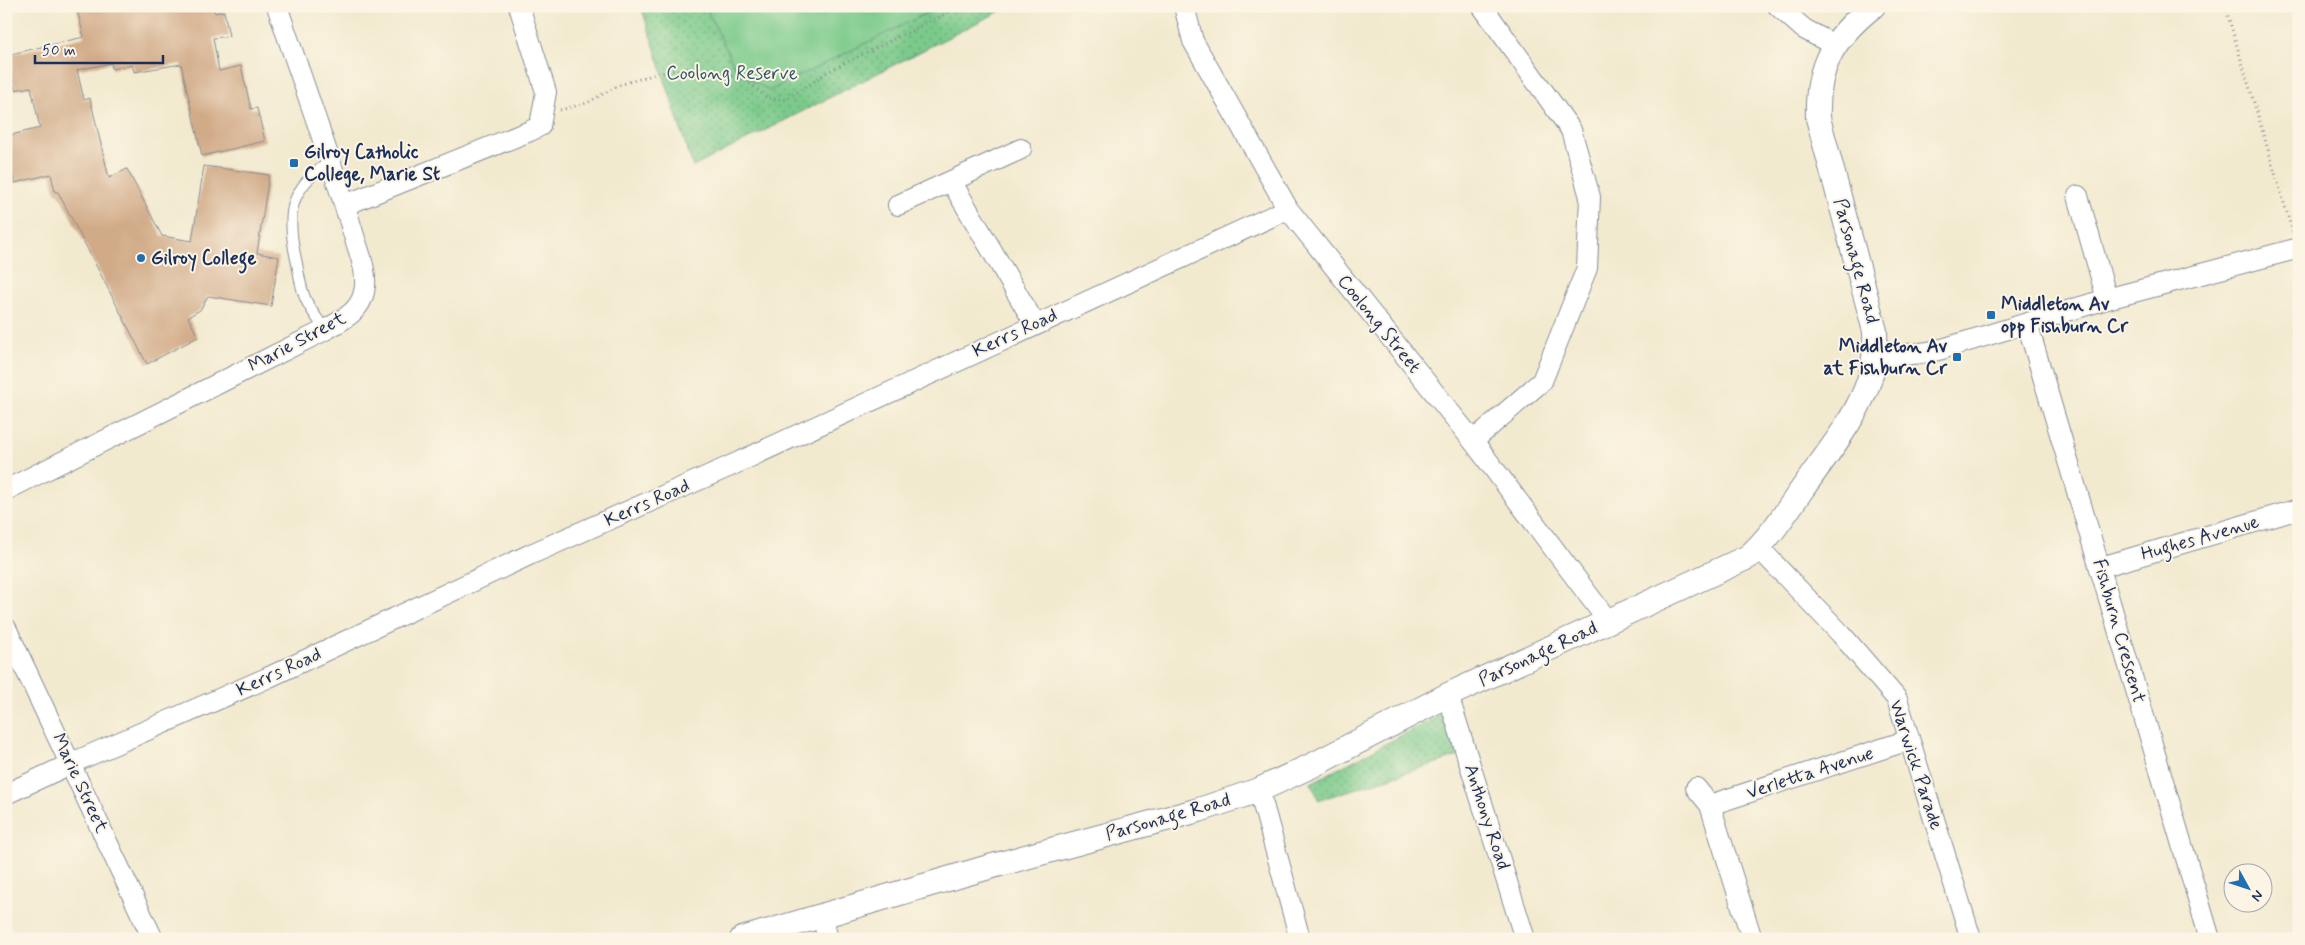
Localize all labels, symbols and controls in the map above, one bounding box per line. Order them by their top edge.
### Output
scale bar [35,32,162,64]
text: 50 m [42,41,76,61]
park label: Coolong Reserve [666,61,798,87]
place label: Gilroy Catholic College, Marie St [304,140,440,188]
marker: Gilroy Catholic College, Marie St [288,157,300,169]
street label: Parsonage Road [1824,196,1885,327]
place label: Gilroy College [151,246,256,274]
marker: Gilroy College [135,252,147,264]
street label: Coolong Street [1331,269,1427,379]
place label: Middleton Av opp Fishburn Cr [2001,292,2129,339]
street label: Kerrs Road [968,302,1062,364]
street label: Marie Street [244,306,350,378]
marker: Middleton Av opp Fishburn Cr [1985,309,1997,321]
place label: Middleton Av at Fishburn Cr [1823,334,1948,381]
marker: Middleton Av at Fishburn Cr [1951,351,1963,363]
street label: Kerrs Road [600,473,694,533]
street label: Hughes Avenue [2138,509,2263,570]
street label: Fishburn Crescent [2086,556,2152,706]
street label: Parsonage Road [1474,615,1603,695]
street label: Kerrs Road [232,641,326,703]
street label: Warwick Parade [1883,697,1949,833]
street label: Marie Street [46,729,114,837]
street label: Verletta Avenue [1743,741,1877,805]
street label: Anthony Road [1458,761,1516,873]
street label: Parsonage Road [1103,787,1234,850]
north arrow [2222,862,2272,912]
text: N [2247,886,2267,905]

